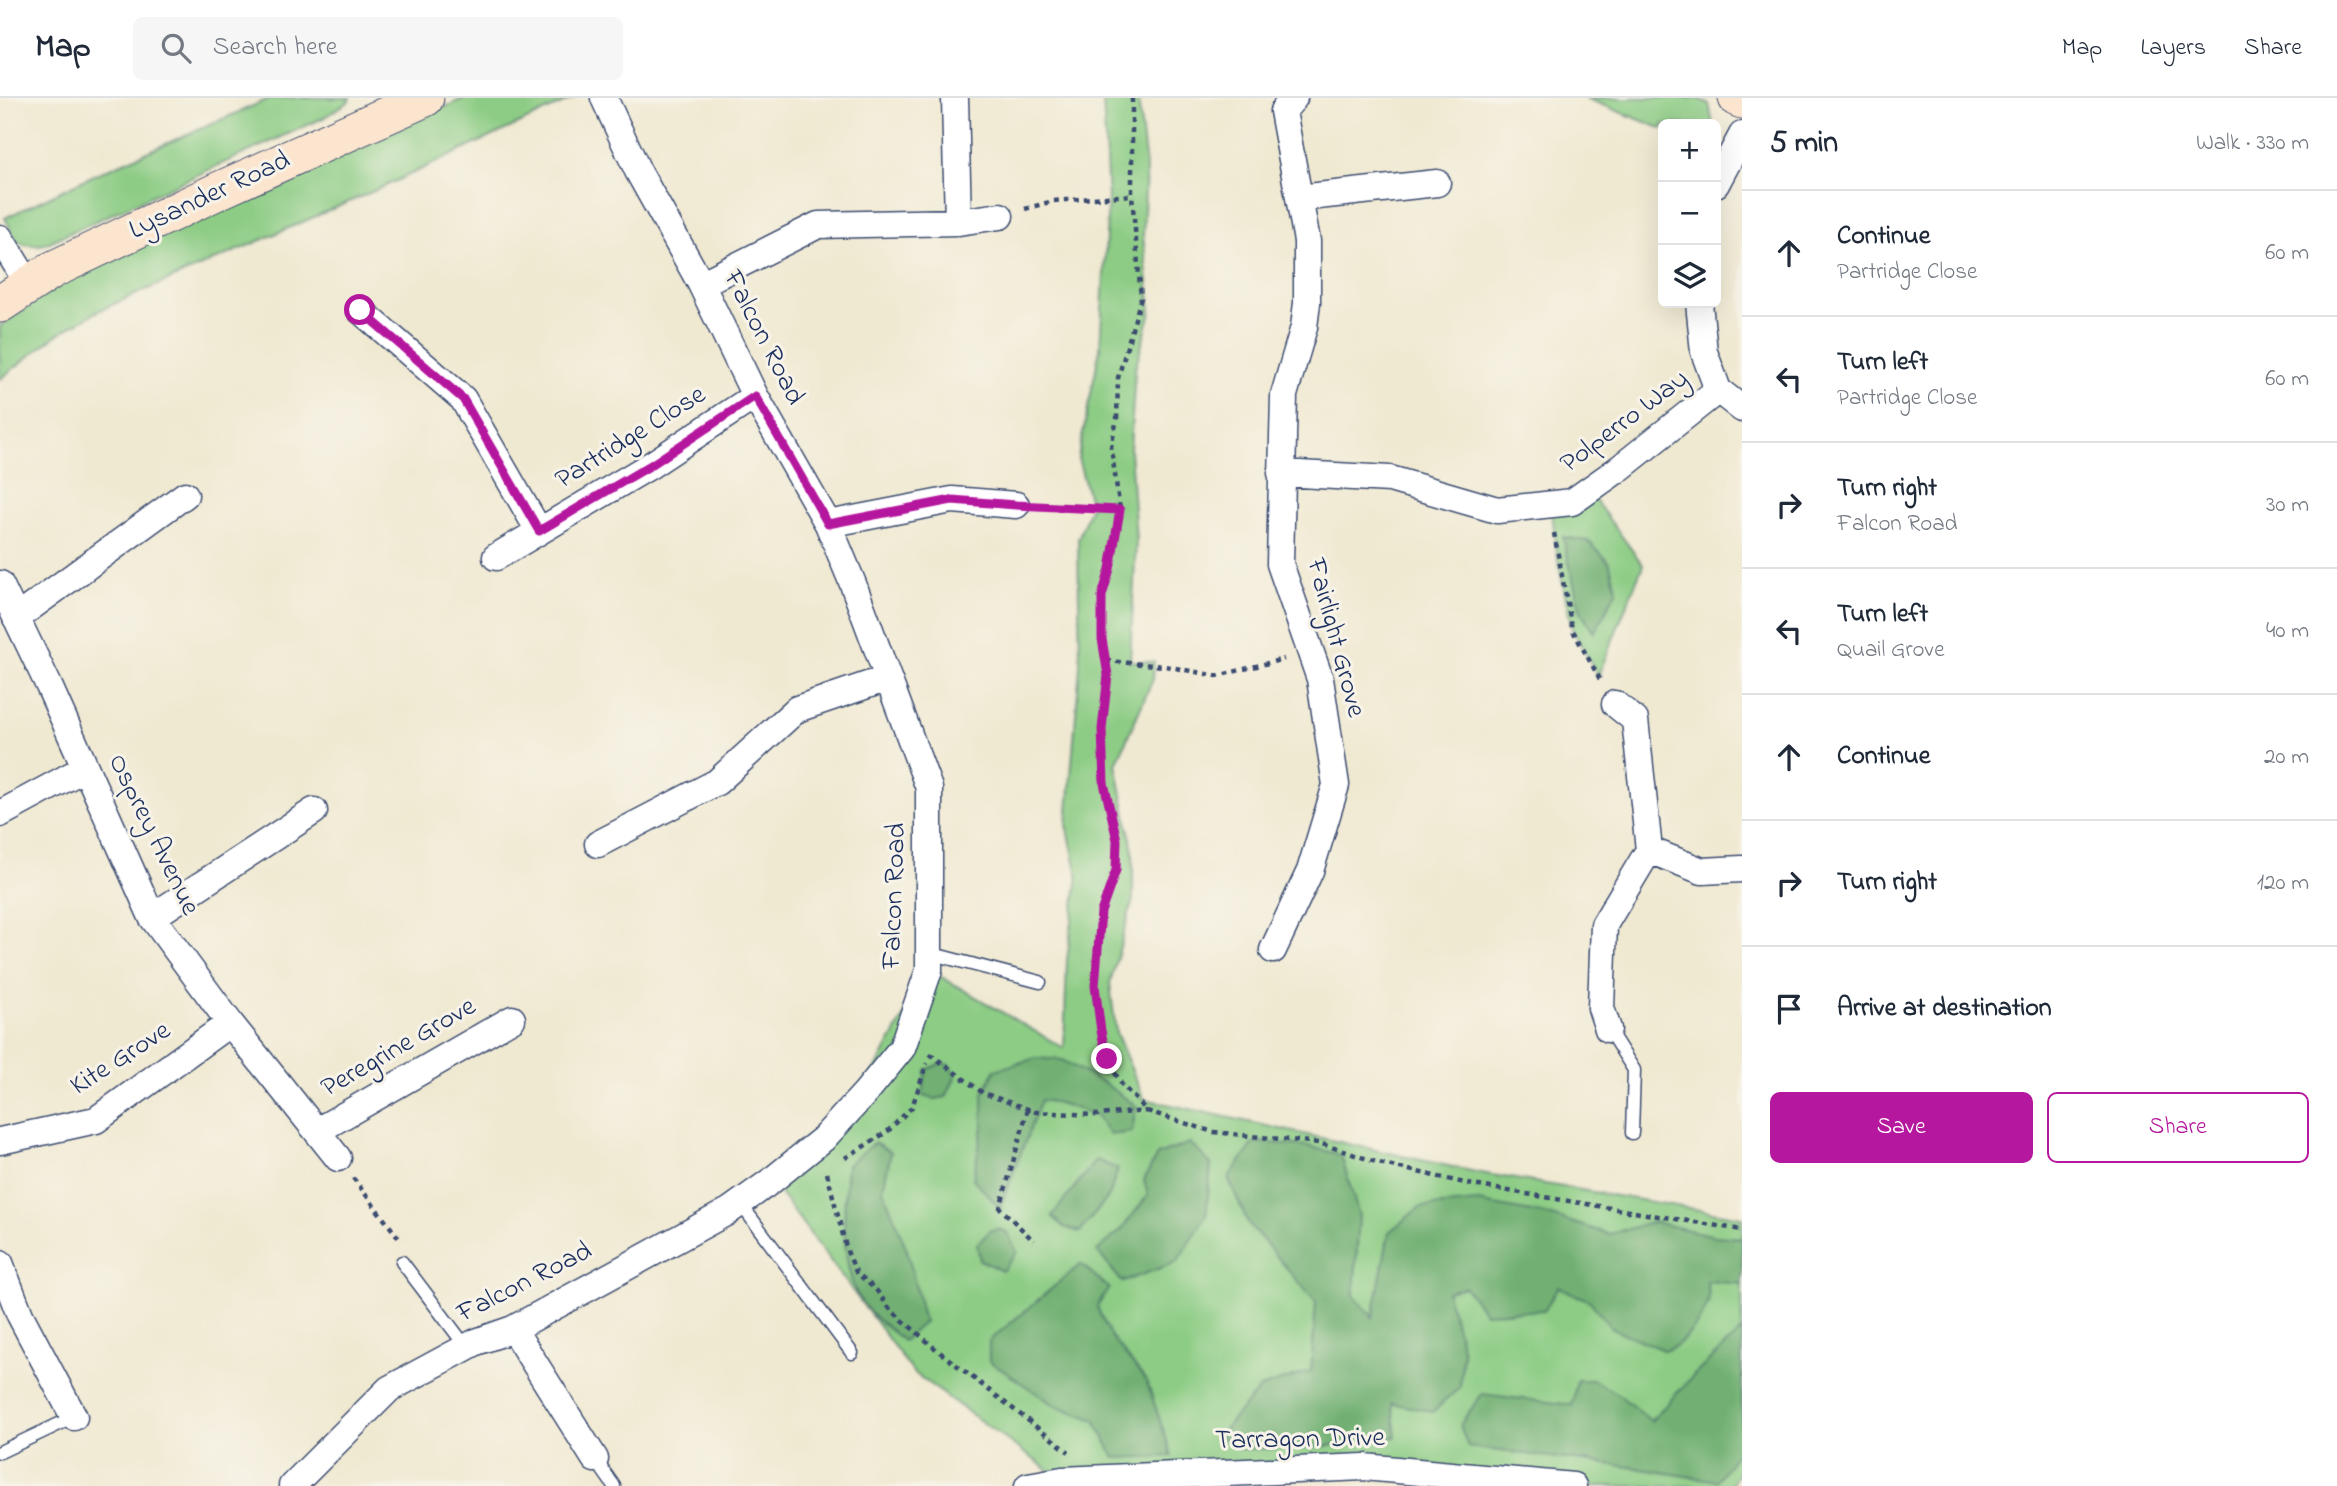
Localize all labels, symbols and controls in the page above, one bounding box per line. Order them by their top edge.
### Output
search box [133,17,623,80]
text: Map [35,24,91,72]
icon: search [157,29,195,67]
text: Search here [213,29,337,67]
text: Map [2062,31,2102,66]
text: Layers [2140,31,2206,66]
text: Share [2244,31,2302,66]
map controls [1658,119,1721,308]
button: + [1658,119,1721,182]
text: 5 min [1770,122,1838,166]
text: Walk · 330 m [2196,127,2309,160]
street label: Lysander Road [123,141,298,251]
button: − [1658,182,1721,245]
text: Continue [1837,218,1930,256]
icon: ahead [1770,234,1808,272]
text: 60 m [2265,237,2309,270]
button: layers [1658,245,1721,308]
text: Partridge Close [1837,256,1977,289]
street label: Falcon Road [711,262,815,413]
route start [344,294,375,325]
text: Turn left [1837,344,1928,382]
street label: Polperro Way [1552,360,1698,484]
icon: left [1770,360,1808,398]
text: 60 m [2265,363,2309,396]
street label: Partridge Close [548,375,715,501]
text: Partridge Close [1837,382,1977,415]
text: Turn right [1837,470,1937,508]
icon: right [1770,486,1808,524]
text: 30 m [2266,489,2309,522]
text: Falcon Road [1837,508,1957,541]
street label: Fairlight Grove [1294,553,1376,722]
text: Turn left [1837,596,1928,634]
icon: left [1770,612,1808,650]
text: 40 m [2266,615,2309,648]
text: Quail Grove [1837,634,1944,667]
icon: ahead [1770,738,1808,776]
text: Continue [1837,738,1930,776]
text: 20 m [2264,741,2309,774]
street label: Osprey Avenue [96,747,210,923]
street label: Falcon Road [872,822,918,971]
icon: right [1770,864,1808,902]
text: Turn right [1837,864,1937,902]
text: 120 m [2257,867,2309,900]
street label: Peregrine Grove [314,987,485,1109]
icon: arrive [1770,990,1808,1028]
text: Arrive at destination [1837,990,2052,1028]
street label: Kite Grove [63,1011,180,1107]
route end [1091,1043,1122,1074]
button: Save [1770,1092,2033,1163]
button: Share [2047,1092,2309,1163]
street label: Falcon Road [449,1231,600,1335]
street label: Tarragon Drive [1215,1418,1386,1462]

